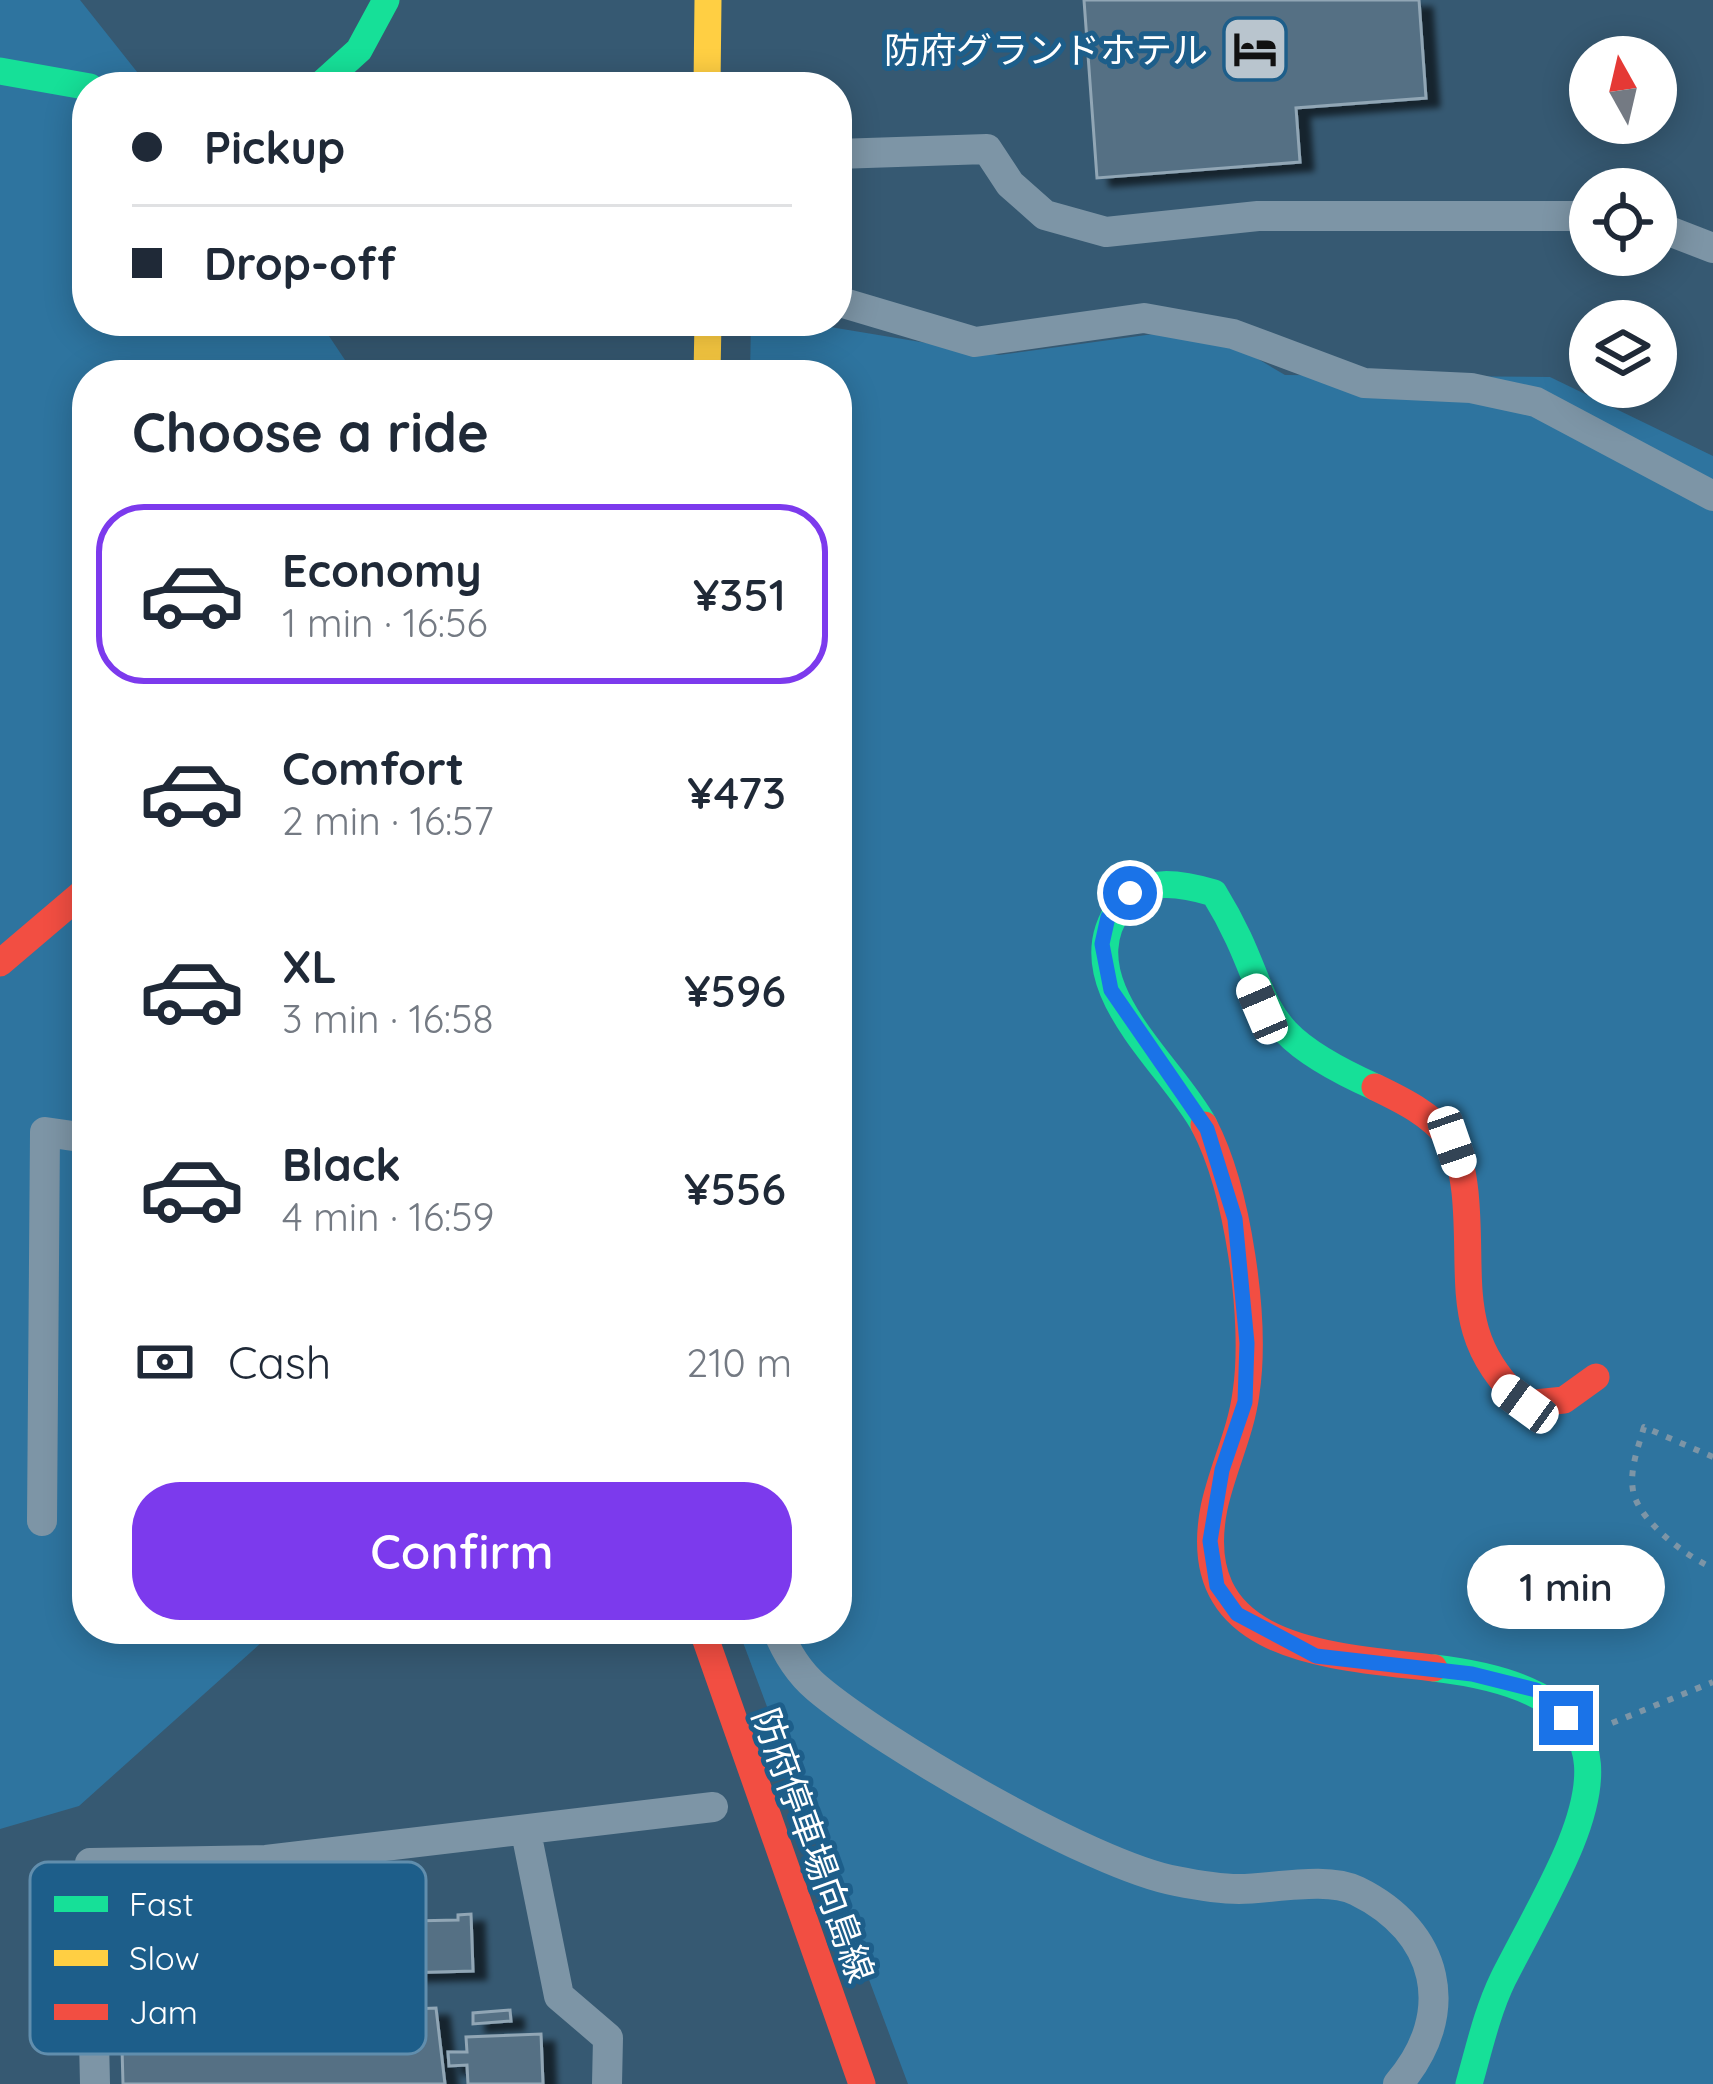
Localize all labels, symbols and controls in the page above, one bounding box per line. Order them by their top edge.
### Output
hotel icon: 防府グランドホテル [1220,14,1290,84]
place label: 防府グランドホテル [884,27,1208,72]
north arrow [1569,36,1677,144]
map controls [1569,36,1677,408]
text: Pickup [204,119,345,175]
button: locate [1569,168,1677,276]
text: Drop-off [204,235,396,291]
button: layers [1569,300,1677,408]
text: Choose a ride [132,398,489,466]
icon: car [138,540,246,648]
text: Economy [282,542,482,598]
text: ¥351 [693,566,786,622]
text: 1 min · 16:56 [282,598,487,647]
icon: car [138,738,246,846]
text: Comfort [282,740,464,796]
text: ¥473 [687,764,786,820]
text: 2 min · 16:57 [282,796,494,845]
route start [1103,866,1157,920]
icon: car [138,936,246,1044]
text: XL [282,938,337,994]
text: ¥596 [684,962,786,1018]
car [1231,969,1293,1049]
text: 3 min · 16:58 [282,994,493,1043]
car [1423,1102,1481,1182]
icon: car [138,1134,246,1242]
text: Black [282,1136,401,1192]
text: ¥556 [684,1160,786,1216]
text: 4 min · 16:59 [282,1192,494,1241]
icon: cash [132,1329,198,1395]
text: Cash [228,1334,331,1390]
text: 210 m [687,1338,792,1387]
car [1485,1368,1565,1440]
button: Confirm [132,1482,792,1620]
callout: 1 min [1467,1544,1665,1628]
text: 1 min [1519,1562,1613,1611]
route end [1539,1691,1593,1745]
street label: 防府停車場向島線 [744,1702,884,1988]
legend [30,1862,426,2054]
text: Fast [129,1883,194,1924]
text: Slow [129,1937,200,1978]
text: Jam [129,1991,198,2032]

